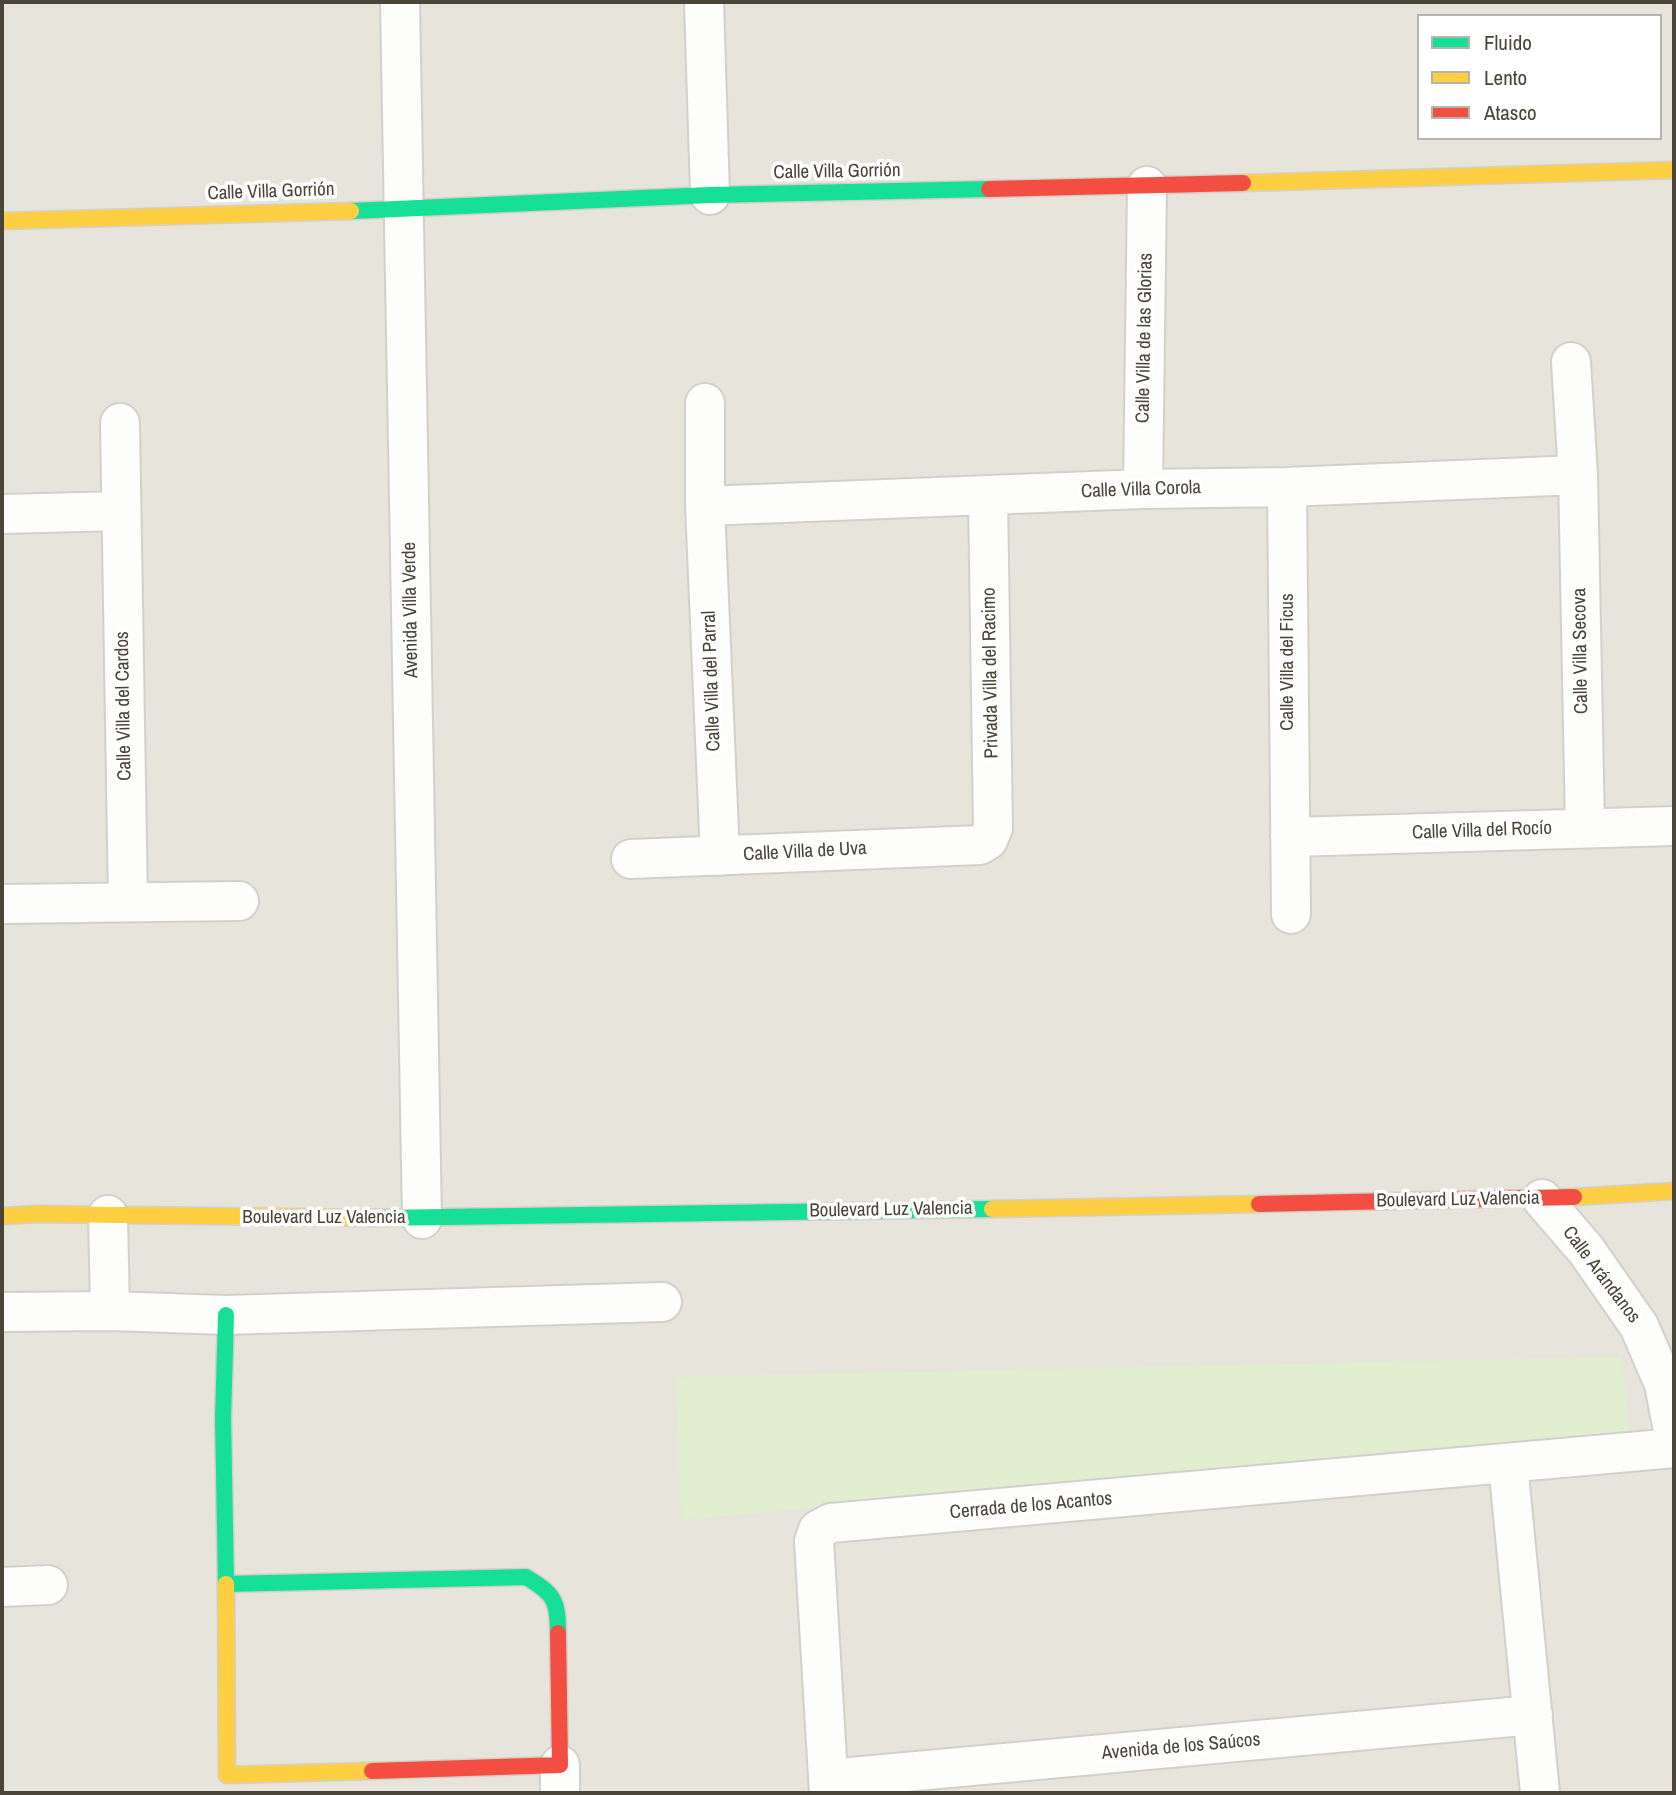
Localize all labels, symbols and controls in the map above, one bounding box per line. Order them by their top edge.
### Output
legend [1417,14,1662,140]
text: Fluido [1484,28,1532,57]
text: Lento [1484,63,1527,92]
text: Atasco [1484,98,1537,127]
street label: Calle Villa Gorrión [773,159,901,185]
street label: Calle Villa Gorrión [207,178,335,206]
street label: Calle Villa de las Glorias [1132,253,1158,423]
street label: Calle Villa Corola [1081,477,1201,503]
street label: Avenida Villa Verde [398,542,424,678]
street label: Privada Villa del Racimo [978,587,1004,759]
street label: Calle Villa Secova [1569,588,1593,714]
street label: Calle Villa del Ficus [1277,593,1299,731]
street label: Calle Villa del Parral [698,610,726,752]
street label: Calle Villa del Cardos [111,631,137,781]
street label: Calle Villa del Rocío [1412,817,1552,845]
street label: Calle Villa de Uva [743,837,867,867]
street label: Boulevard Luz Valencia [1376,1187,1540,1213]
street label: Boulevard Luz Valencia [809,1197,973,1223]
street label: Boulevard Luz Valencia [242,1207,406,1229]
street label: Calle Arándanos [1557,1222,1645,1328]
street label: Cerrada de los Acantos [949,1488,1113,1524]
street label: Avenida de los Saúcos [1101,1729,1261,1765]

